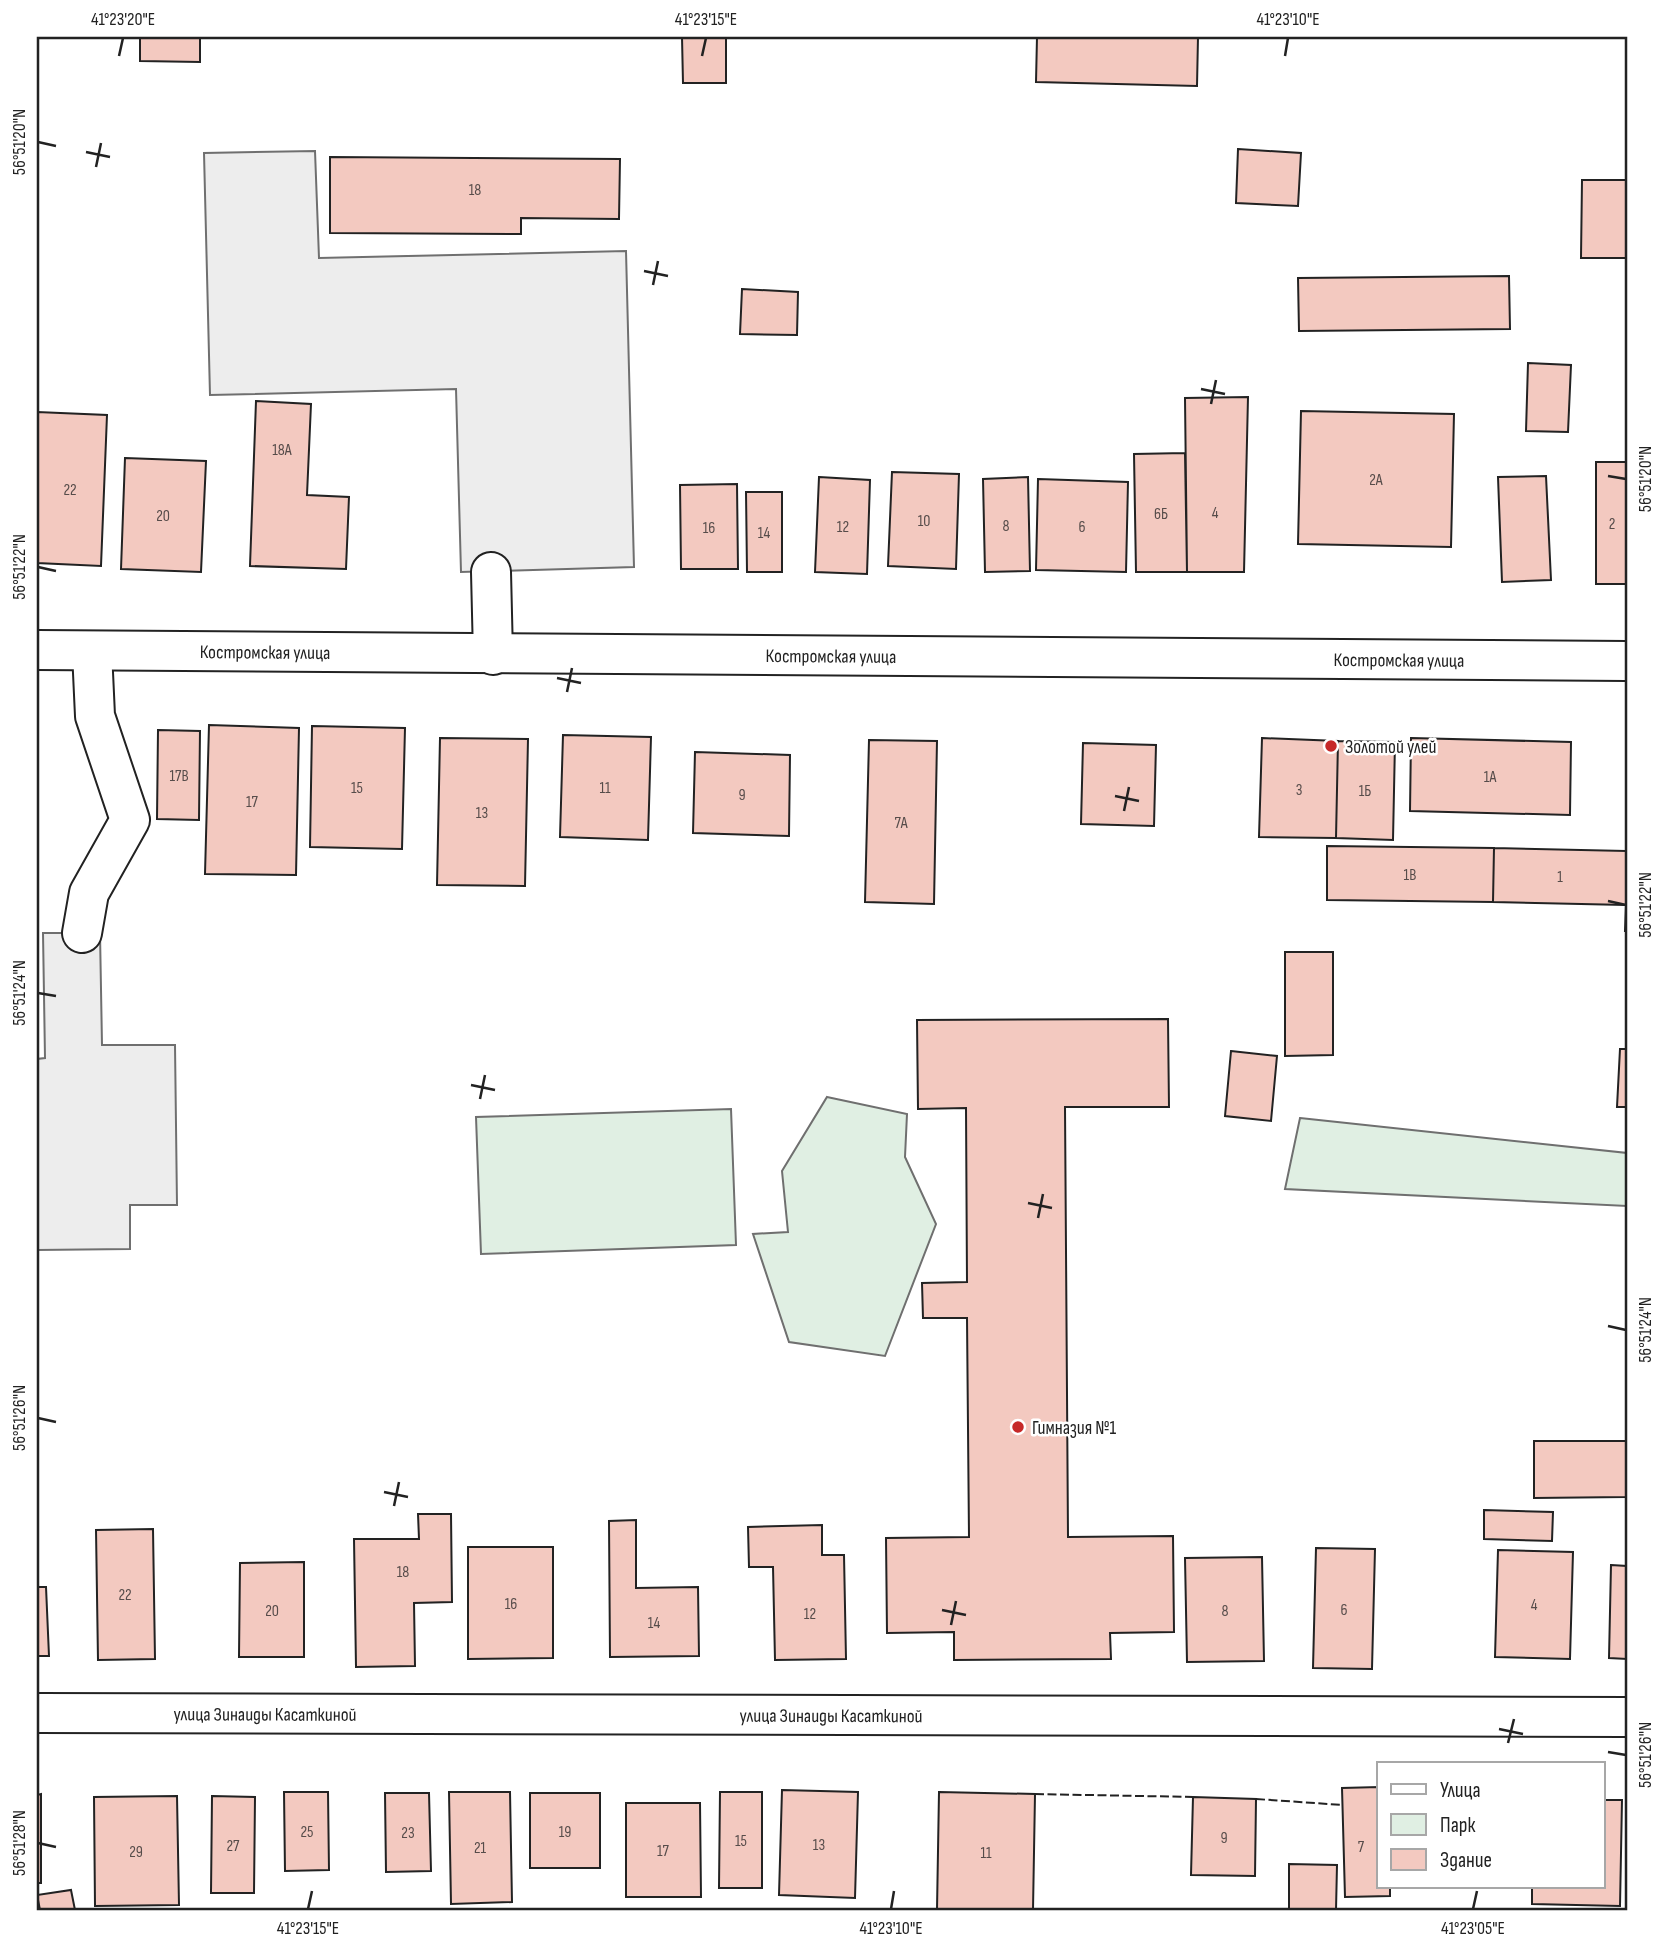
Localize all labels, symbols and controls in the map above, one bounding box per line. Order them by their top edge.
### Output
text: 41°23'20"E [91,9,155,30]
text: 41°23'15"E [675,9,737,30]
text: 41°23'10"E [1256,9,1320,30]
text: 56°51'20"N [9,109,30,175]
house number: 18 [469,181,481,200]
house number: 18А [272,441,292,460]
text: 56°51'20"N [1635,446,1656,512]
house number: 2А [1369,471,1383,490]
house number: 22 [63,481,77,500]
house number: 4 [1212,504,1219,523]
house number: 6Б [1154,505,1168,524]
house number: 20 [156,507,170,526]
house number: 10 [918,512,930,531]
house number: 2 [1609,515,1615,534]
house number: 8 [1002,517,1010,536]
house number: 12 [837,518,849,537]
house number: 6 [1078,518,1086,537]
house number: 16 [703,519,715,538]
house number: 14 [758,524,770,543]
text: 56°51'22"N [9,534,30,600]
street label: Костромская улица [200,641,330,665]
street label: Костромская улица [766,645,896,669]
street label: Костромская улица [1334,649,1464,673]
place label: Золотой улей [1345,736,1436,759]
marker: Золотой улей [1323,738,1339,754]
house number: 17В [169,767,189,786]
house number: 1А [1484,768,1496,787]
house number: 15 [351,779,363,798]
house number: 11 [599,779,611,798]
house number: 3 [1296,781,1302,800]
house number: 1Б [1359,782,1371,801]
house number: 9 [738,786,746,805]
house number: 17 [246,793,259,812]
house number: 13 [476,804,488,823]
house number: 7А [895,814,908,833]
house number: 1В [1404,866,1416,885]
house number: 1 [1557,868,1563,887]
text: 56°51'22"N [1635,872,1656,938]
text: 56°51'24"N [9,960,30,1026]
text: 56°51'24"N [1635,1297,1656,1363]
text: 56°51'26"N [9,1385,30,1451]
place label: Гимназия №1 [1032,1417,1117,1440]
marker: Гимназия №1 [1010,1419,1026,1435]
house number: 18 [397,1563,409,1582]
house number: 22 [118,1586,132,1605]
house number: 16 [505,1595,517,1614]
house number: 4 [1531,1596,1538,1615]
house number: 6 [1340,1601,1348,1620]
house number: 20 [265,1602,279,1621]
house number: 8 [1221,1602,1229,1621]
house number: 12 [804,1605,816,1624]
house number: 14 [648,1614,660,1633]
street label: улица Зинаиды Касаткиной [173,1703,357,1727]
street label: улица Зинаиды Касаткиной [739,1705,923,1728]
text: 56°51'26"N [1635,1722,1656,1788]
legend [1377,1762,1604,1888]
text: Улица [1440,1778,1481,1803]
text: 56°51'28"N [9,1810,30,1876]
text: Парк [1440,1813,1475,1838]
house number: 25 [300,1823,314,1842]
house number: 19 [559,1823,571,1842]
house number: 23 [401,1824,415,1843]
house number: 9 [1220,1829,1228,1848]
house number: 15 [735,1832,747,1851]
house number: 13 [813,1836,825,1855]
house number: 27 [226,1837,240,1856]
house number: 7 [1358,1838,1365,1857]
house number: 21 [474,1839,487,1858]
house number: 17 [657,1842,670,1861]
house number: 29 [129,1843,143,1862]
house number: 11 [980,1844,992,1863]
text: Здание [1440,1848,1492,1873]
text: 41°23'15"E [277,1918,339,1939]
text: 41°23'10"E [859,1918,923,1939]
text: 41°23'05"E [1441,1918,1505,1939]

